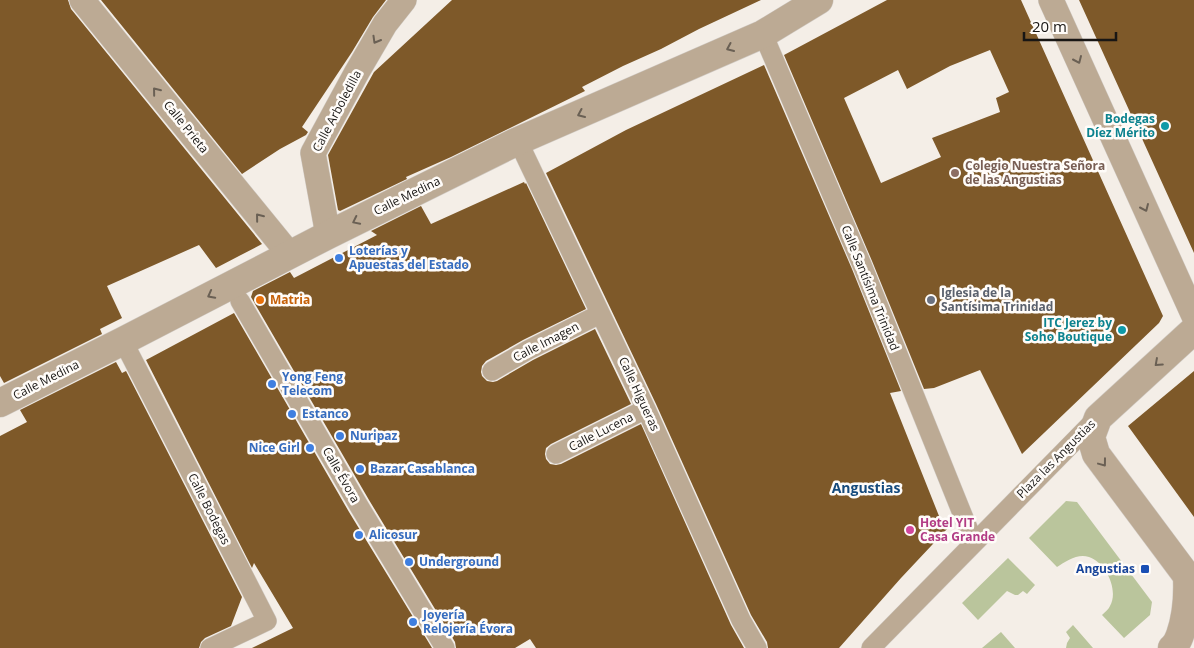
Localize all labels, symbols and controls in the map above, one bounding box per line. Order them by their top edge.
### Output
scale bar [1024,10,1116,42]
text: 20 m [1032,16,1067,36]
one-way arrow [373,34,383,43]
one-way arrow [726,42,735,53]
one-way arrow [1072,55,1083,64]
street label: Calle Arboledilla [308,67,365,155]
one-way arrow [154,88,162,97]
street label: Calle Prieta [160,97,213,157]
one-way arrow [577,107,586,118]
place label: Bodegas Díez Mérito [1086,110,1155,141]
marker: Bodegas Díez Mérito [1159,120,1171,132]
place label: Colegio Nuestra Señora de las Angustias [965,157,1105,188]
marker: Colegio Nuestra Señora de las Angustias [949,167,961,179]
street label: Calle Medina [371,172,443,219]
one-way arrow [1139,203,1149,212]
one-way arrow [256,213,265,222]
one-way arrow [352,215,361,226]
street label: Calle Santísima Trinidad [837,223,903,353]
place label: Loterías y Apuestas del Estado [349,242,469,273]
marker: Loterías y Apuestas del Estado [333,252,345,264]
place label: Iglesia de la Santísima Trinidad [941,284,1053,315]
one-way arrow [207,289,216,299]
place label: Matria [270,291,310,308]
marker: Matria [254,294,266,306]
marker: Iglesia de la Santísima Trinidad [925,294,937,306]
place label: ITC Jerez by Soho Boutique [1025,314,1112,345]
street label: Calle Imagen [510,318,582,365]
marker: ITC Jerez by Soho Boutique [1116,324,1128,336]
street label: Calle Higueras [615,354,664,434]
street label: Calle Medina [10,356,82,403]
one-way arrow [1154,357,1163,366]
place label: Yong Feng Telecom [282,368,343,399]
marker: Yong Feng Telecom [266,378,278,390]
place label: Estanco [302,405,349,422]
marker: Estanco [286,408,298,420]
street label: Calle Lucena [566,408,636,455]
street label: Plaza las Angustias [1012,415,1099,502]
place label: Nuripaz [350,427,398,444]
marker: Nuripaz [334,430,346,442]
place label: Nice Girl [249,439,300,456]
marker: Nice Girl [304,442,316,454]
street label: Calle Évora [319,444,364,506]
one-way arrow [1097,457,1105,466]
place label: Bazar Casablanca [370,460,475,477]
marker: Bazar Casablanca [354,463,366,475]
street label: Calle Bodegas [184,470,235,548]
district label: Angustias [832,478,900,497]
place label: Hotel YIT Casa Grande [920,514,995,545]
marker: Hotel YIT Casa Grande [904,524,916,536]
place label: Alicosur [369,526,418,543]
marker: Alicosur [353,529,365,541]
place label: Underground [419,553,499,570]
marker: Underground [403,556,415,568]
place label: Angustias [1076,560,1135,577]
marker: Angustias [1139,563,1151,575]
place label: Joyería Relojería Évora [422,606,513,637]
marker: Joyería Relojería Évora [407,616,419,628]

